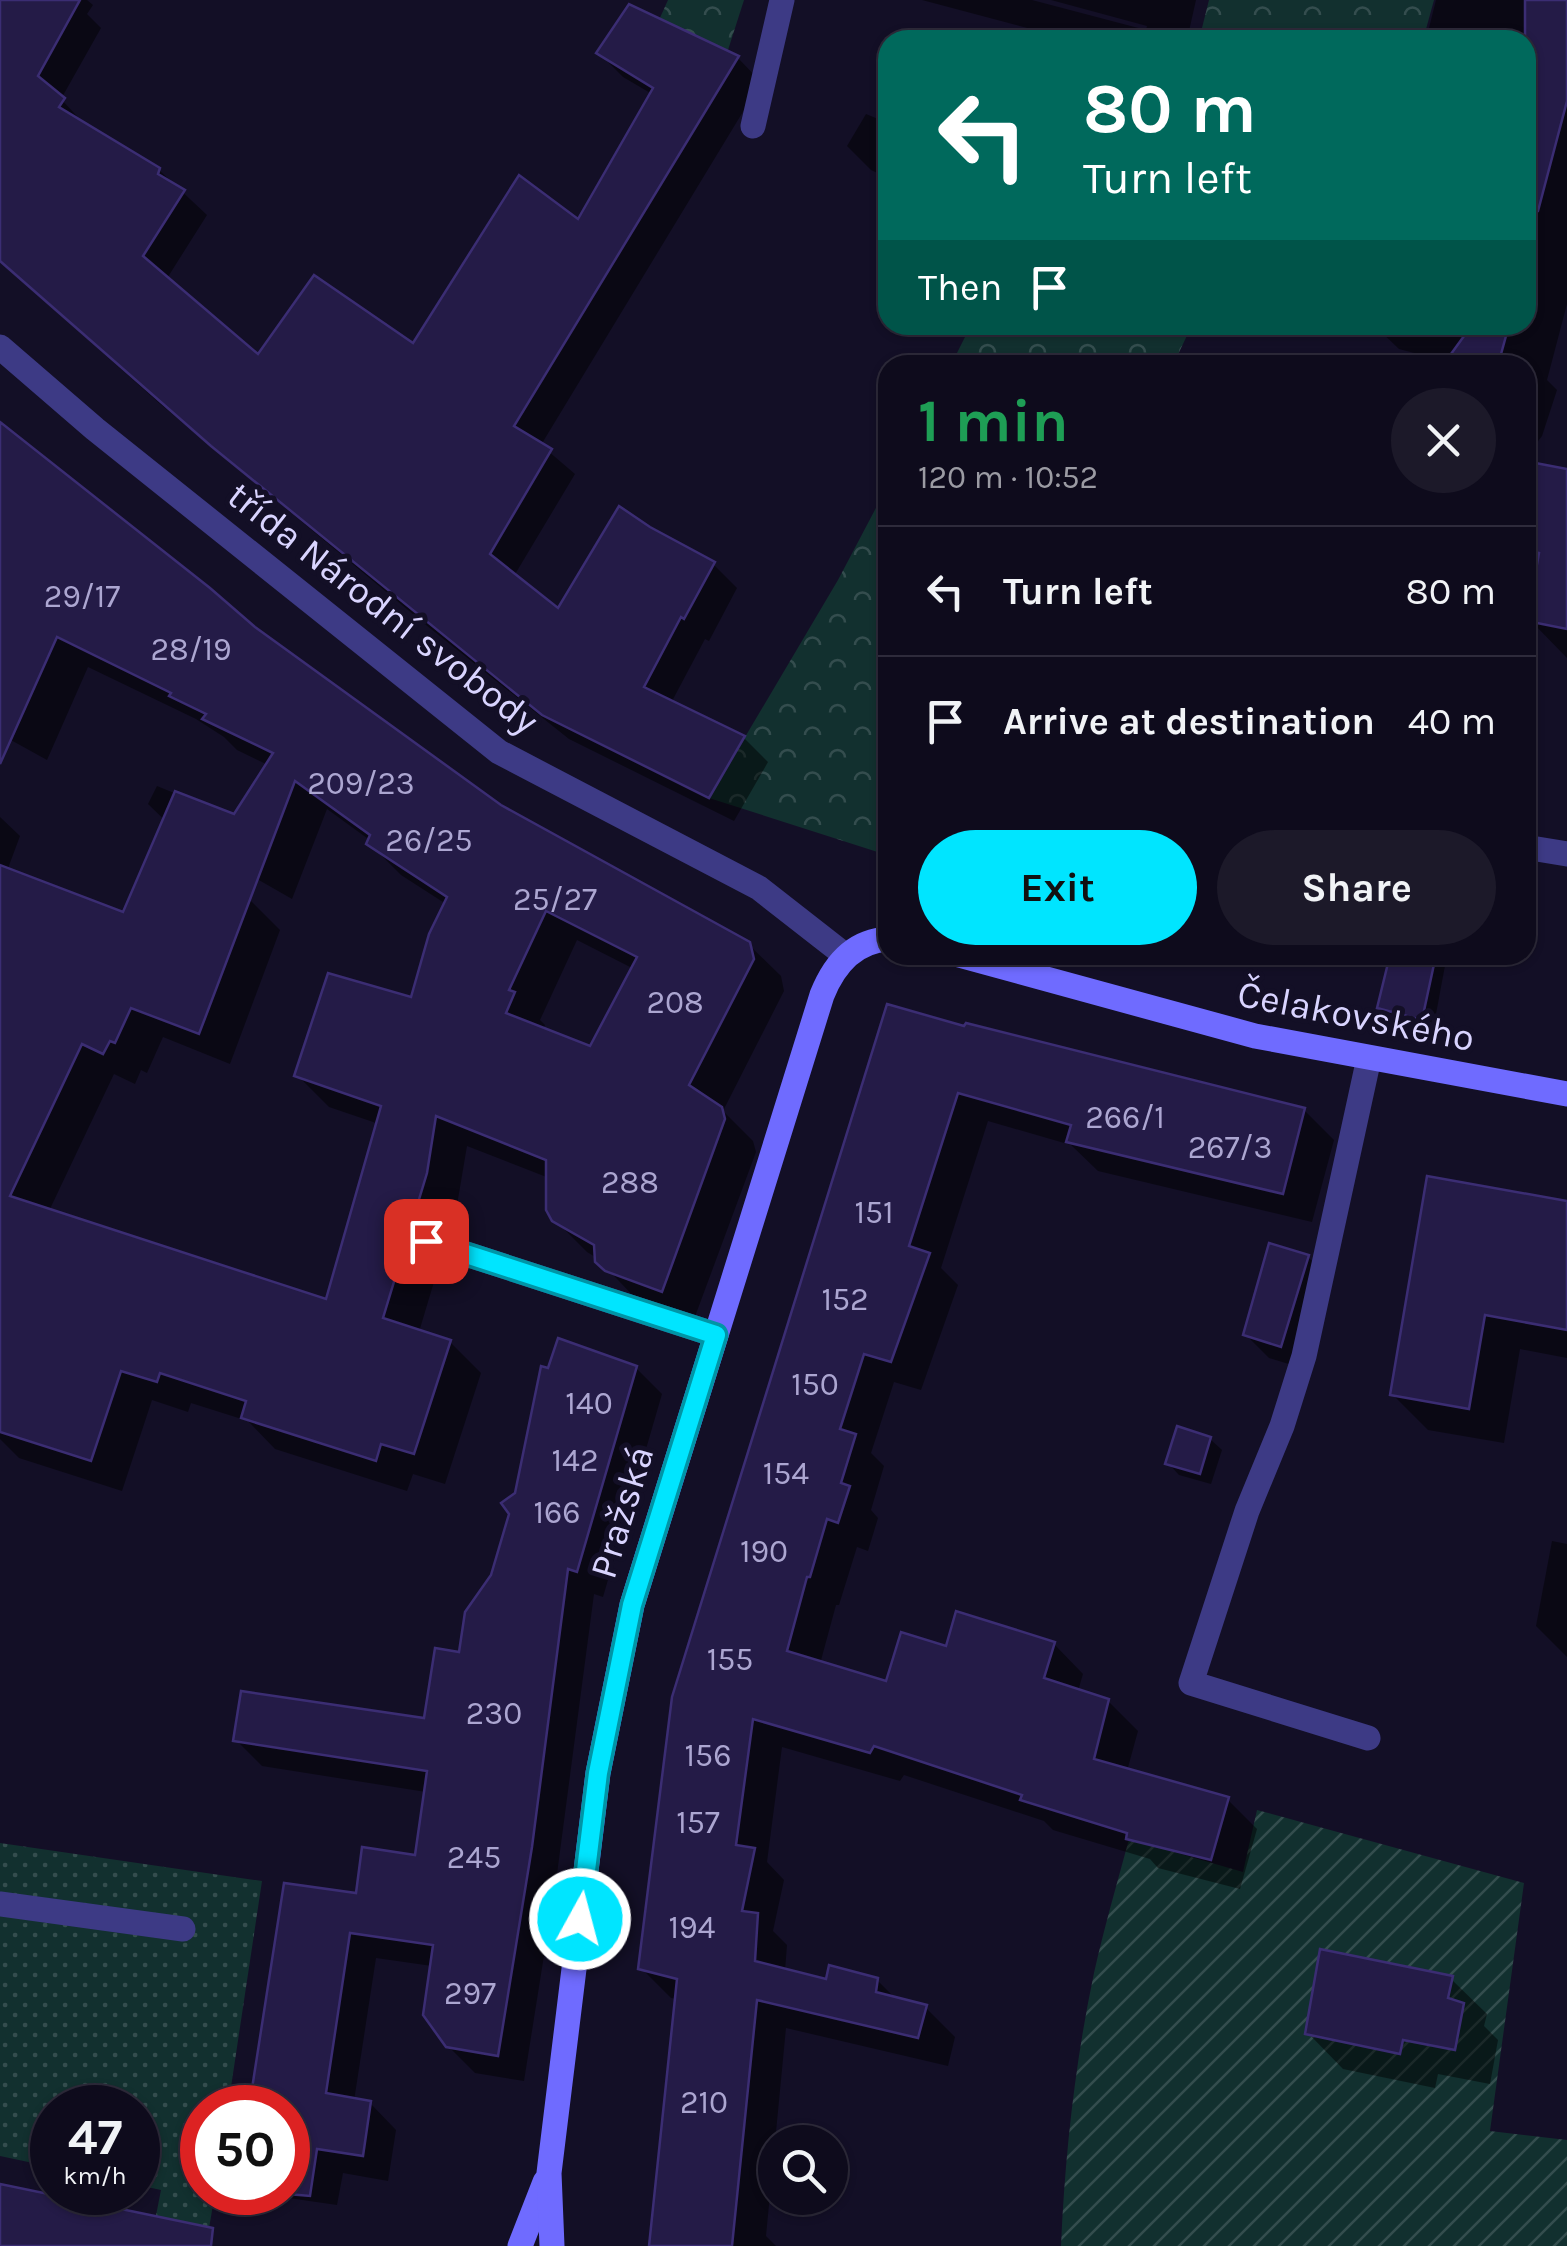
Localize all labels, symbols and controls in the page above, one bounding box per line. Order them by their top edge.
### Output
text: 80 m [1083,68,1257,150]
icon: left [918,70,1048,200]
text: Turn left [1083,152,1252,204]
icon: arrive [1022,260,1077,315]
text: Then [918,265,1002,310]
text: 1 min [918,386,1069,456]
button: close [1391,388,1496,493]
text: 120 m · 10:52 [918,459,1098,496]
street label: třída Národní svobody [219,473,548,744]
icon: left [918,564,973,619]
text: Turn left [1003,569,1153,614]
text: 80 m [1406,569,1496,614]
house number: 29/17 [44,578,120,615]
house number: 28/19 [150,631,232,668]
icon: arrive [918,694,973,749]
text: Arrive at destination [1003,699,1375,744]
text: 40 m [1408,699,1496,744]
house number: 209/23 [307,765,415,802]
house number: 26/25 [385,822,473,859]
button: Exit [918,830,1197,945]
button: Share [1217,830,1496,945]
house number: 25/27 [513,881,597,918]
street label: Čelakovského [1234,970,1478,1061]
house number: 208 [646,984,704,1021]
house number: 266/1 [1085,1099,1165,1136]
house number: 267/3 [1188,1129,1272,1166]
house number: 288 [601,1164,659,1201]
house number: 151 [854,1194,894,1231]
pin [384,1199,469,1284]
icon: arrive [399,1214,454,1269]
house number: 152 [821,1281,869,1318]
house number: 150 [791,1366,839,1403]
house number: 140 [565,1385,613,1422]
street label: Pražská [581,1440,663,1584]
house number: 142 [552,1442,599,1479]
house number: 154 [763,1455,809,1492]
house number: 166 [533,1494,581,1531]
house number: 190 [740,1533,788,1570]
house number: 155 [707,1641,753,1678]
house number: 230 [466,1695,522,1732]
house number: 156 [685,1737,731,1774]
house number: 157 [676,1804,720,1841]
house number: 245 [447,1839,501,1876]
position arrow [528,1867,632,1971]
house number: 194 [668,1909,716,1946]
house number: 297 [444,1975,496,2012]
house number: 210 [680,2084,728,2121]
speed limit sign: 50 [180,2085,310,2215]
text: 47 [68,2108,122,2167]
map controls [758,2125,848,2215]
button: search [758,2125,848,2215]
text: km/h [63,2161,127,2190]

